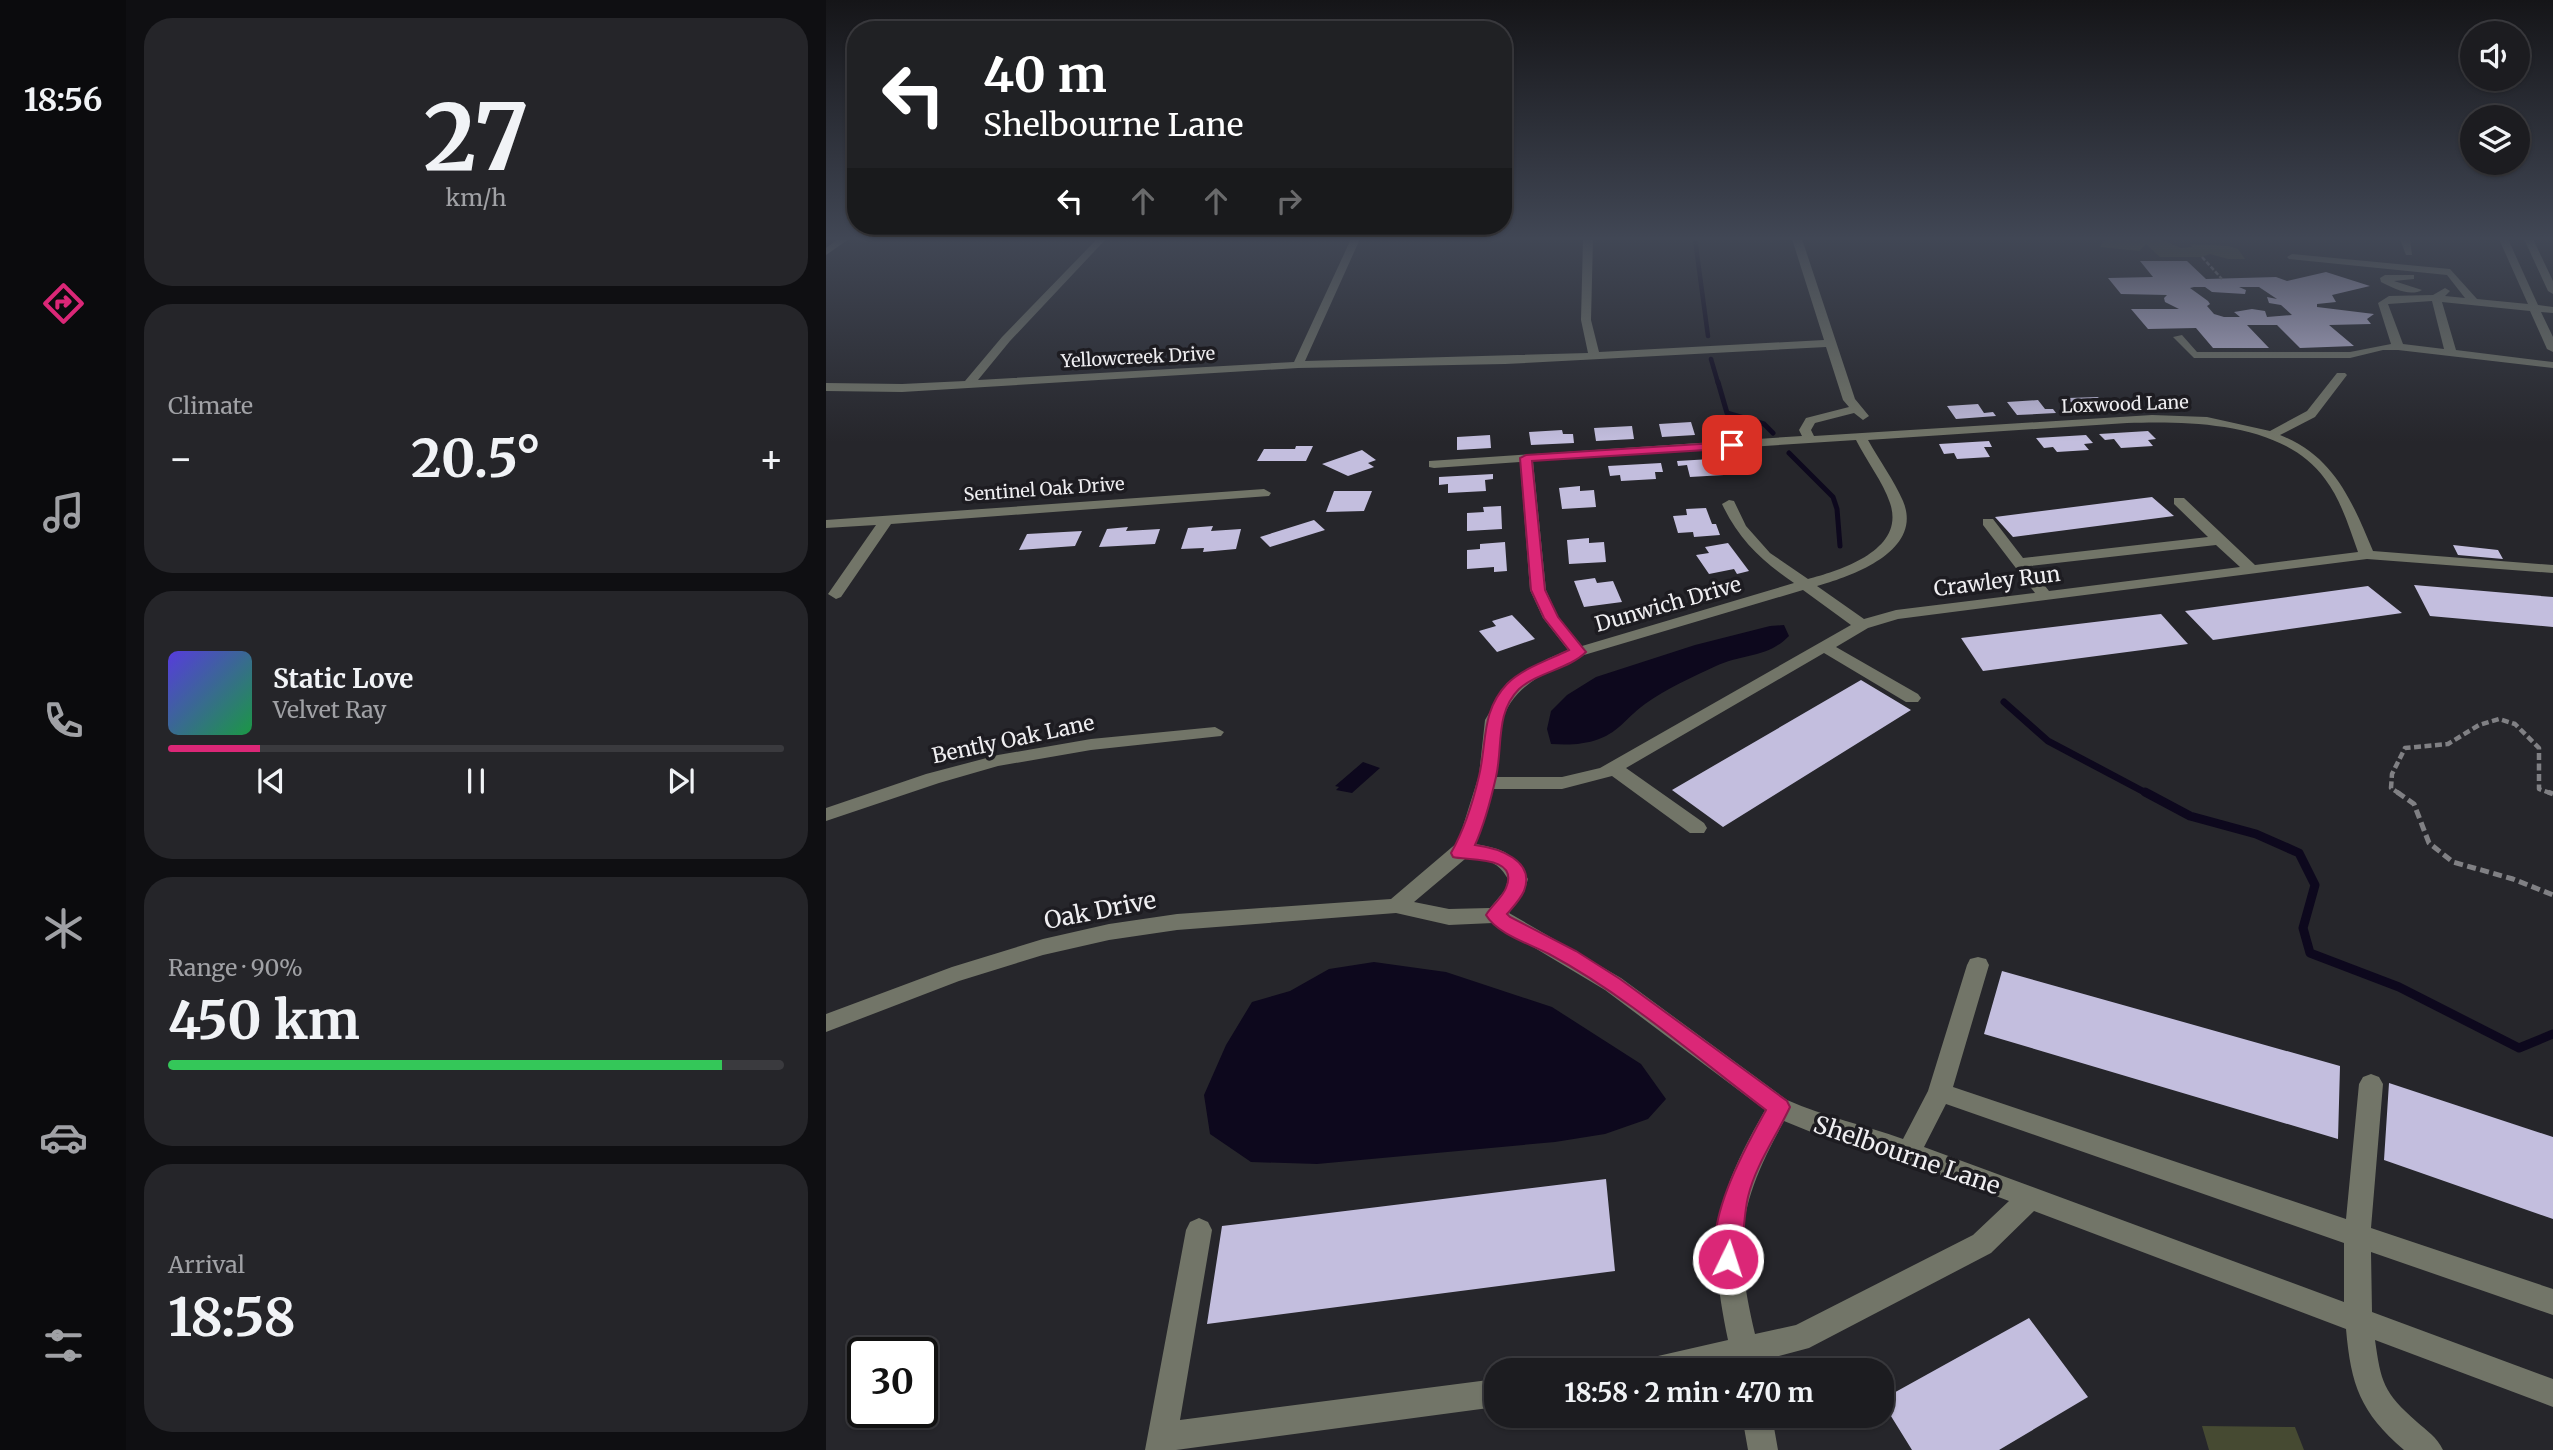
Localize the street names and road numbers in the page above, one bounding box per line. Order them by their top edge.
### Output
street label: Yellowcreek Drive [1059,341,1216,373]
street label: Loxwood Lane [2061,390,2189,418]
street label: Sentinel Oak Drive [963,472,1125,506]
street label: Crawley Run [1932,560,2062,602]
street label: Dunwich Drive [1592,570,1744,638]
street label: Bently Oak Lane [929,709,1097,769]
street label: Oak Drive [1041,884,1159,936]
street label: Shelbourne Lane [1810,1109,2004,1201]

